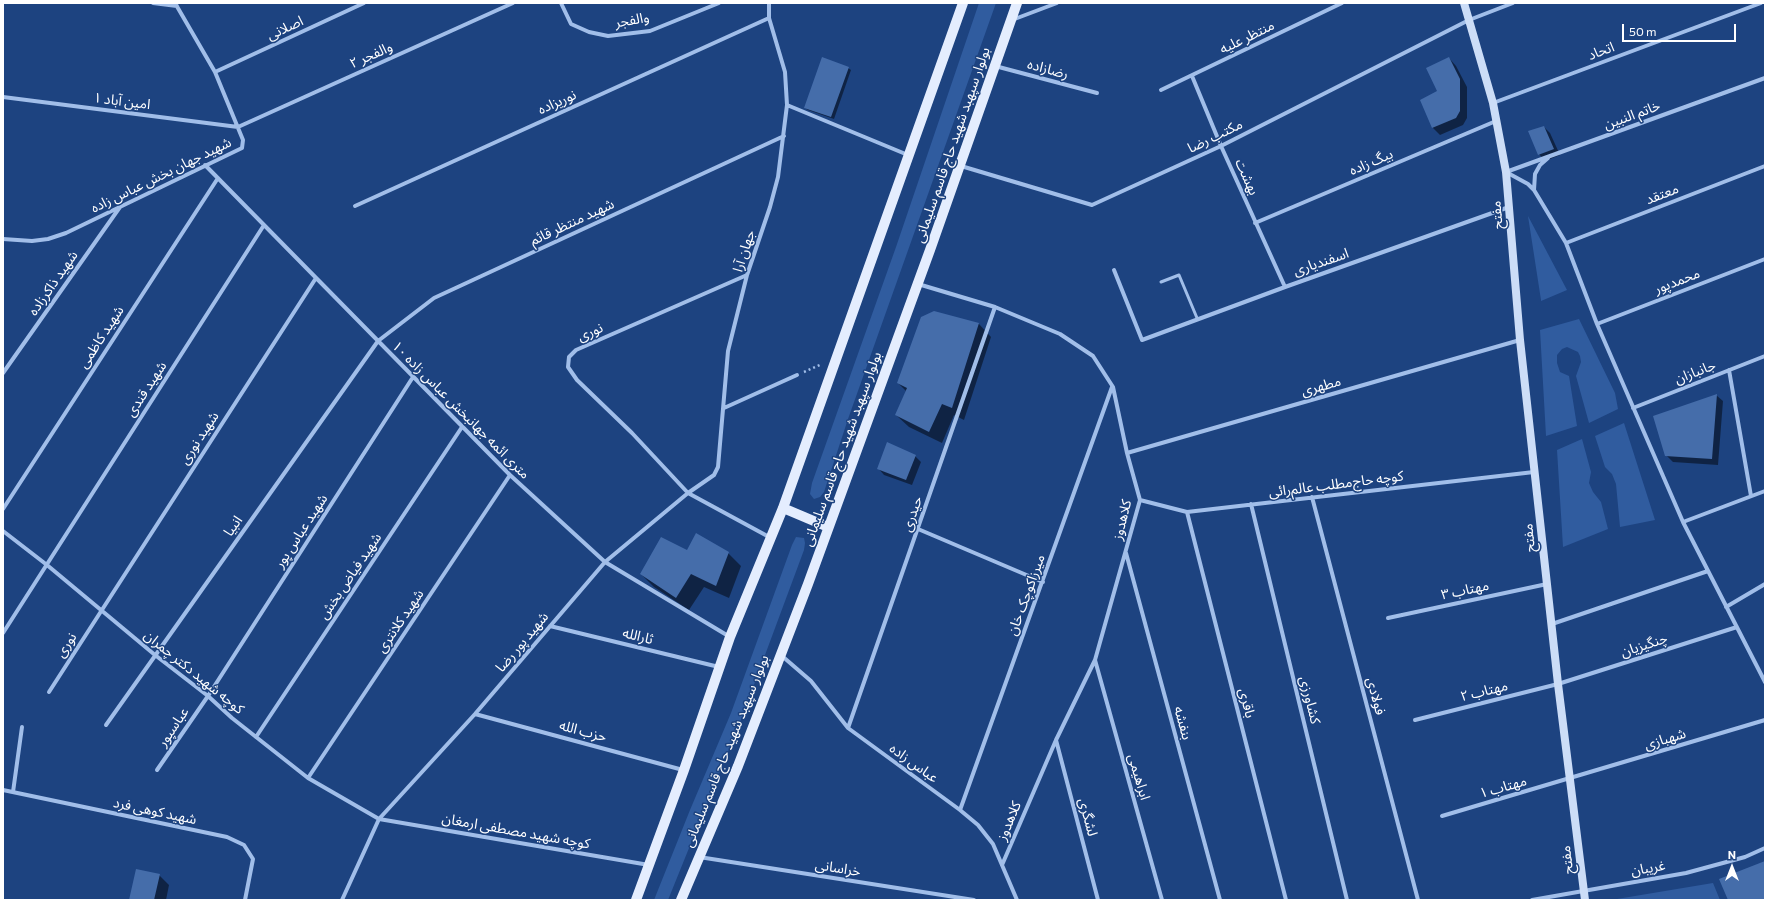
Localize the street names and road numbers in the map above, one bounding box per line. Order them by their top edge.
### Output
street label: والفجر [613,9,651,31]
street label: اصلانی [264,12,306,44]
street label: منتظر علیه [1217,17,1277,57]
street label: والفجر ۲ [347,38,395,72]
street label: اتحاد [1585,38,1617,64]
street label: بولوار سپهبد شهید حاج قاسم سلیمانی [911,45,993,245]
street label: رضازاده [1026,55,1070,83]
street label: نوریزاده [535,86,579,118]
street label: ۱ امین آباد [93,89,151,113]
street label: خاتم النبین [1601,97,1663,133]
street label: مکتب رضا [1185,115,1245,157]
street label: شهید جهان بخش عباس زاده [88,134,234,216]
street label: بیگ زاده [1347,145,1395,179]
street label: بهشت [1232,156,1262,198]
street label: معتقد [1643,180,1681,208]
street label: شهید منتظر قائم [527,195,617,249]
street label: مفتح [1487,200,1507,230]
street label: جهان آرا [729,228,759,274]
street label: اسفندیاری [1291,245,1351,279]
street label: شهید ذاکرزاده [25,247,81,319]
street label: محمدپور [1652,265,1702,297]
street label: شهید کاظمی [75,303,127,371]
street label: نوری [575,319,605,345]
street label: ۱۰ متری ائمه جهانبخش عباس زاده [389,338,533,482]
street label: بولوار سپهبد شهید حاج قاسم سلیمانی [799,349,885,549]
street label: جانبازان [1672,357,1718,387]
street label: شهید قندی [122,358,170,420]
street label: مطهری [1299,372,1343,400]
street label: شهید نوری [176,408,222,468]
street label: کوچه حاج‌مطلب عالم‌رائی [1268,467,1404,501]
street label: شهید عباس پور [271,491,331,571]
street label: حیدری [898,494,926,534]
street label: کلاهدوز [1109,498,1135,542]
street label: انبیا [220,513,246,539]
street label: مفتح [1519,523,1539,553]
street label: شهید فیاض بخش [315,530,385,622]
street label: میرزاکوچک خان [1004,552,1048,638]
street label: مهتاب ۳ [1440,577,1490,603]
street label: شهید کلانتری [373,586,427,656]
street label: شهید پور رضا [492,608,552,676]
street label: ثارالله [621,624,655,648]
street label: کوچه شهید دکتر چمران [141,626,247,718]
street label: نوری [52,629,80,661]
street label: چنگیزیان [1618,630,1670,660]
street label: بولوار سپهبد شهید حاج قاسم سلیمانی [680,652,772,850]
street label: کشاورزی [1296,674,1324,726]
street label: فولادی [1363,675,1389,717]
street label: مهتاب ۲ [1459,677,1509,705]
street label: باقری [1235,686,1259,720]
street label: عباسپور [154,704,192,750]
street label: بنفشه [1170,704,1196,742]
street label: حزب الله [557,717,609,745]
street label: شهبازی [1642,725,1688,753]
street label: عباس زاده [886,740,942,786]
street label: ابراهیمی [1124,752,1154,802]
street label: مهتاب ۱ [1477,772,1529,802]
street label: شهید کوهی فرد [112,794,198,828]
street label: لشگری [1075,796,1101,838]
street label: کلاهدوز [993,799,1025,843]
street label: کوچه شهید مصطفی ارمغان [441,810,591,852]
street label: مفتح [1557,845,1577,875]
street label: خراسانی [814,856,862,880]
street label: غریبان [1629,857,1667,879]

